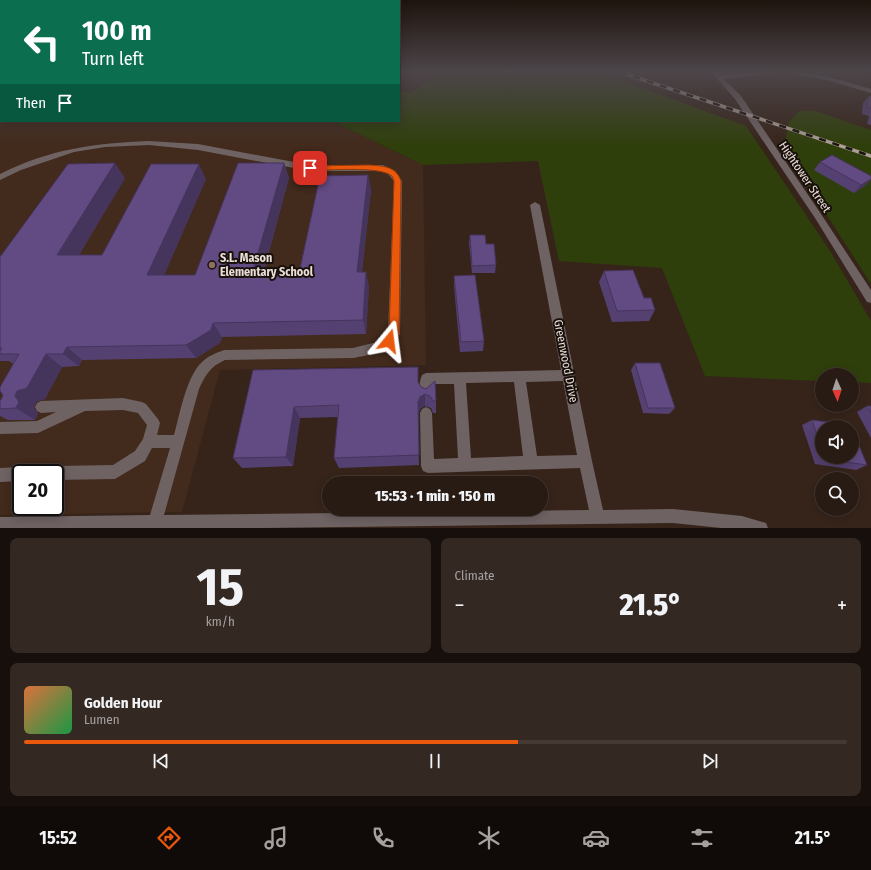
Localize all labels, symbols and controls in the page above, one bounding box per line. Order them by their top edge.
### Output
text: 100 m [82,14,152,47]
icon: left [16,16,68,68]
text: Turn left [82,48,144,70]
icon: arrive [54,92,76,114]
text: Then [16,94,46,112]
street label: Hightower Street [776,139,834,215]
pin [293,151,327,185]
icon: arrive [299,157,321,179]
place label: S.L. Mason Elementary School [220,251,314,279]
marker: S.L. Mason Elementary School [207,260,217,270]
street label: Greenwood Drive [551,318,581,404]
position arrow [368,320,410,362]
north arrow [815,368,859,412]
map controls [815,368,859,516]
button: sound [815,420,859,464]
speed limit sign: 20 [12,464,64,516]
button: search [815,472,859,516]
text: 15:53 · 1 min · 150 m [375,487,495,505]
text: 15 [196,556,244,619]
text: Climate [455,568,495,583]
text: 21.5° [619,587,682,623]
text: − [455,592,464,619]
text: + [837,592,847,619]
text: km/h [206,614,235,629]
text: Golden Hour [84,694,162,712]
text: Lumen [84,712,120,727]
icon: previous [150,750,172,772]
icon: pause [424,750,446,772]
icon: next [699,750,721,772]
icon: directions [155,824,183,852]
icon: music [262,824,290,852]
icon: phone [369,824,397,852]
icon: climate [475,824,503,852]
icon: car [582,824,610,852]
icon: filters [688,824,716,852]
text: 15:52 [39,827,77,849]
text: 21.5° [795,827,832,849]

